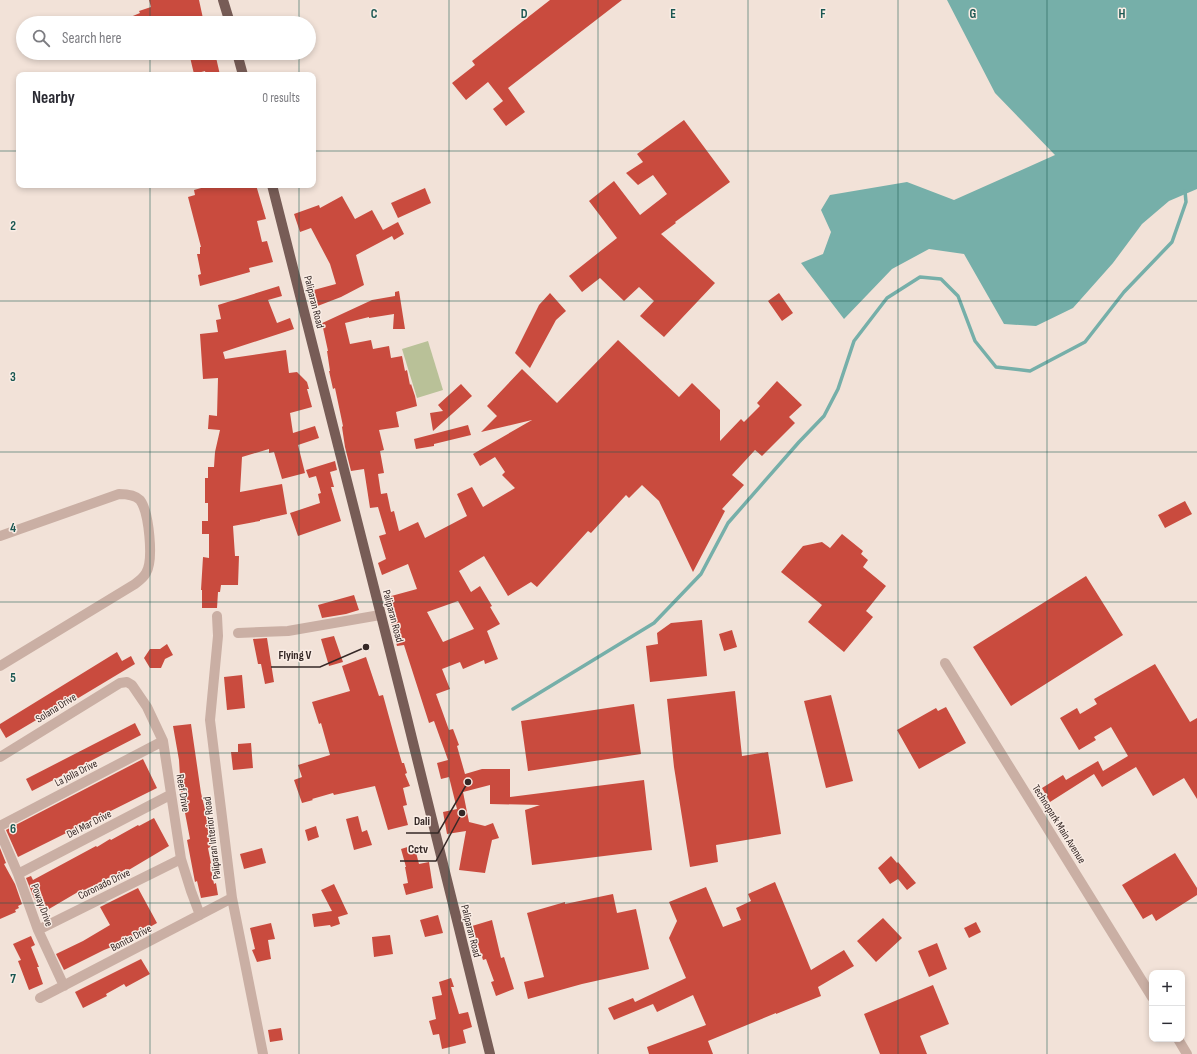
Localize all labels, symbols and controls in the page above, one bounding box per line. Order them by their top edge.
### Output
text: C [371,6,378,22]
text: D [521,6,528,22]
text: E [670,6,676,22]
text: F [820,6,826,22]
text: G [970,6,977,22]
text: H [1119,6,1126,22]
search box [16,16,316,60]
icon: search [30,27,52,49]
text: Search here [62,29,122,48]
text: Nearby [32,88,75,108]
text: 0 results [262,90,300,106]
text: 2 [10,218,16,234]
street label: Paliparan Road [301,274,327,330]
text: 3 [10,369,16,385]
text: 4 [10,520,16,536]
street label: Paliparan Road [380,588,406,644]
callout: Flying V [271,643,320,667]
text: Flying V [279,648,312,663]
text: 5 [10,670,16,686]
street label: Solana Drive [33,690,79,726]
street label: La Jolla Drive [52,757,100,789]
street label: Reef Drive [174,773,192,813]
street label: Technopark Main Avenue [1029,782,1089,866]
street label: Paliparan Interior Road [200,796,224,880]
street label: Del Mar Drive [64,807,114,841]
callout: Dali [406,809,438,833]
text: Dali [414,814,430,829]
text: 6 [10,821,16,837]
callout: Cctv [400,837,436,861]
text: Cctv [408,842,428,857]
street label: Coronado Drive [76,866,132,902]
street label: Poway Drive [28,882,56,928]
street label: Paliparan Road [458,903,484,959]
street label: Bonita Drive [108,922,154,954]
map controls [1149,970,1185,1042]
button: + [1149,970,1185,1006]
text: 7 [10,971,16,987]
button: − [1149,1006,1185,1042]

